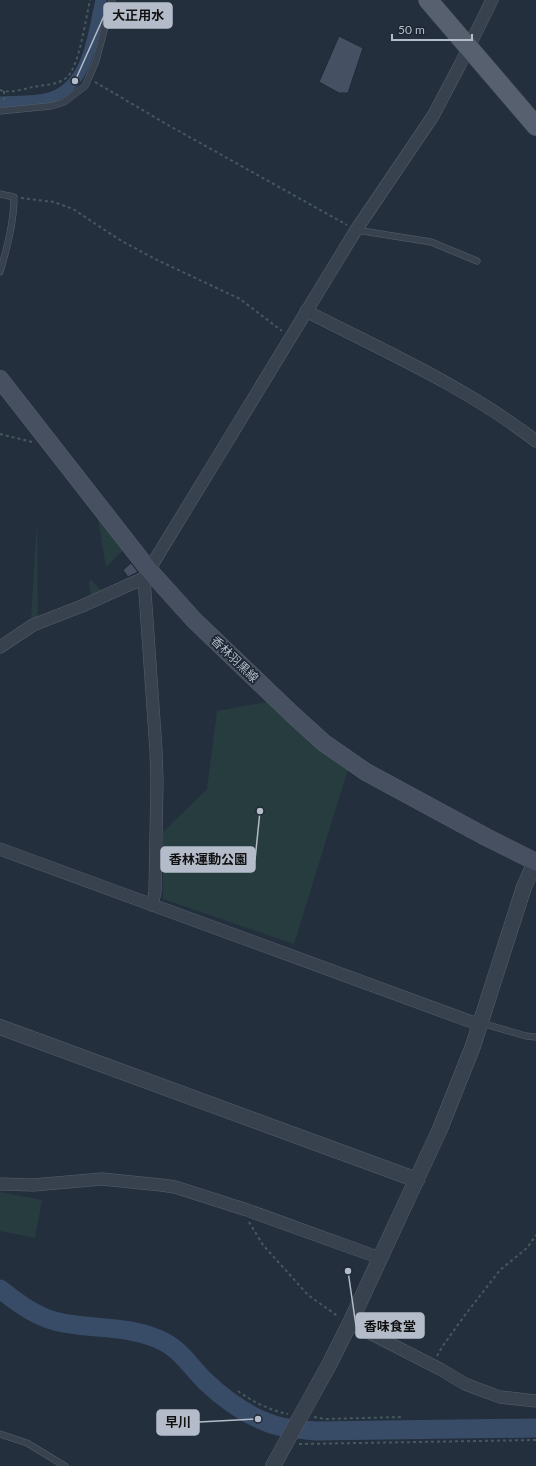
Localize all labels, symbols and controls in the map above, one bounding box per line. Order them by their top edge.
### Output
callout: 大正用水 [104,3,172,28]
text: 大正用水 [112,7,164,23]
scale bar [392,16,472,42]
text: 50 m [398,22,425,37]
street label: 香林羽黒線 [208,633,262,685]
callout: 香林運動公園 [161,847,255,872]
text: 香林運動公園 [169,851,247,867]
callout: 香味食堂 [356,1313,424,1338]
text: 香味食堂 [364,1318,416,1334]
callout: 早川 [157,1410,199,1435]
text: 早川 [165,1414,191,1430]

